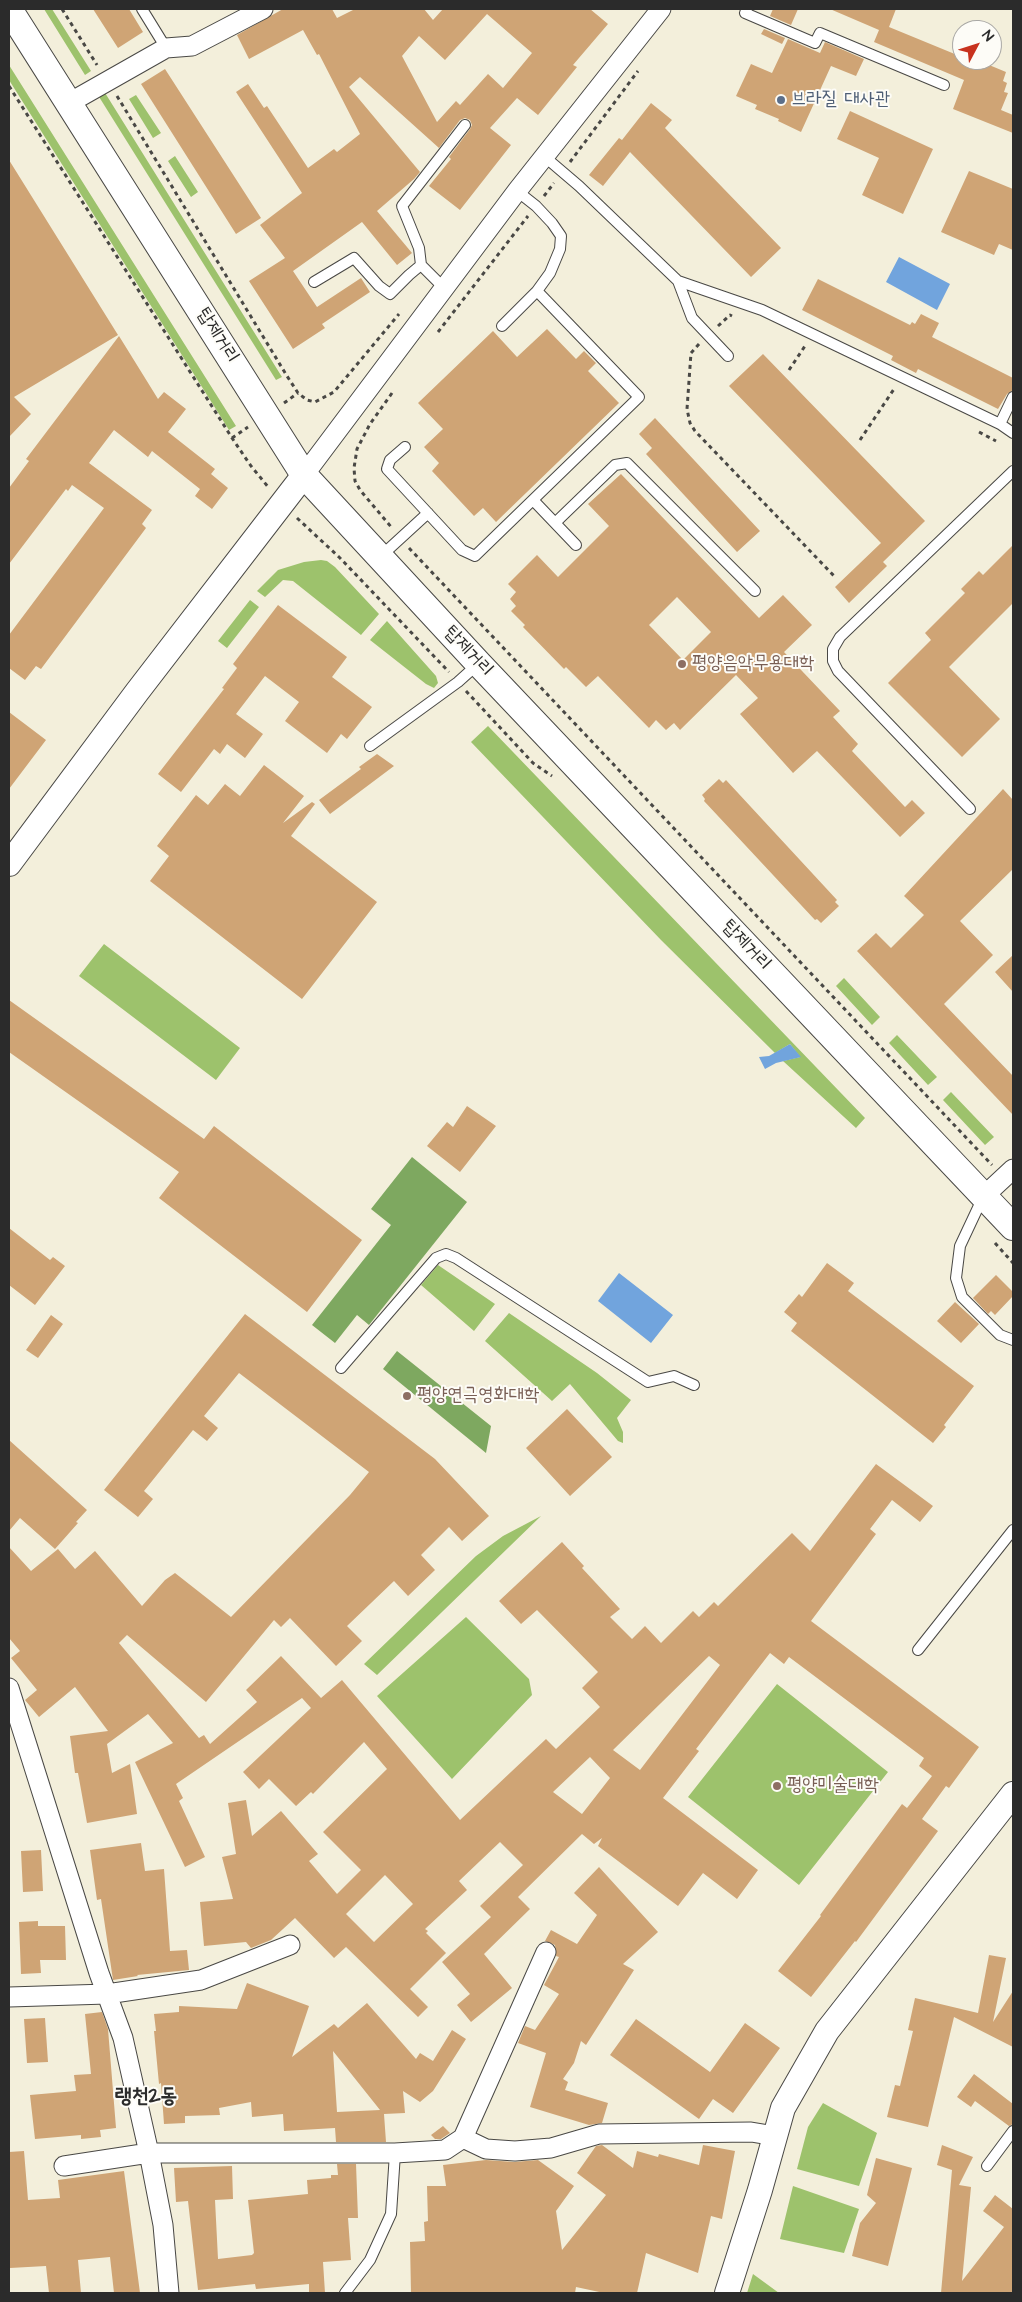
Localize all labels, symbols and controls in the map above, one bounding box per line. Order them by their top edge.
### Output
north arrow [952,20,1002,70]
text: N [977,26,998,46]
place label: 브라질 대사관 [791,89,890,111]
marker: 브라질 대사관 [775,94,787,106]
street label: 탑제거리 [191,304,243,368]
street label: 탑제거리 [439,622,497,682]
place label: 평양음악무용대학 [692,653,814,675]
marker: 평양음악무용대학 [676,658,688,670]
street label: 탑제거리 [717,916,775,976]
place label: 평양연극영화대학 [417,1385,539,1407]
marker: 평양연극영화대학 [401,1390,413,1402]
place label: 평양미술대학 [787,1775,879,1797]
marker: 평양미술대학 [771,1780,783,1792]
district label: 랭천2동 [115,2085,177,2111]

